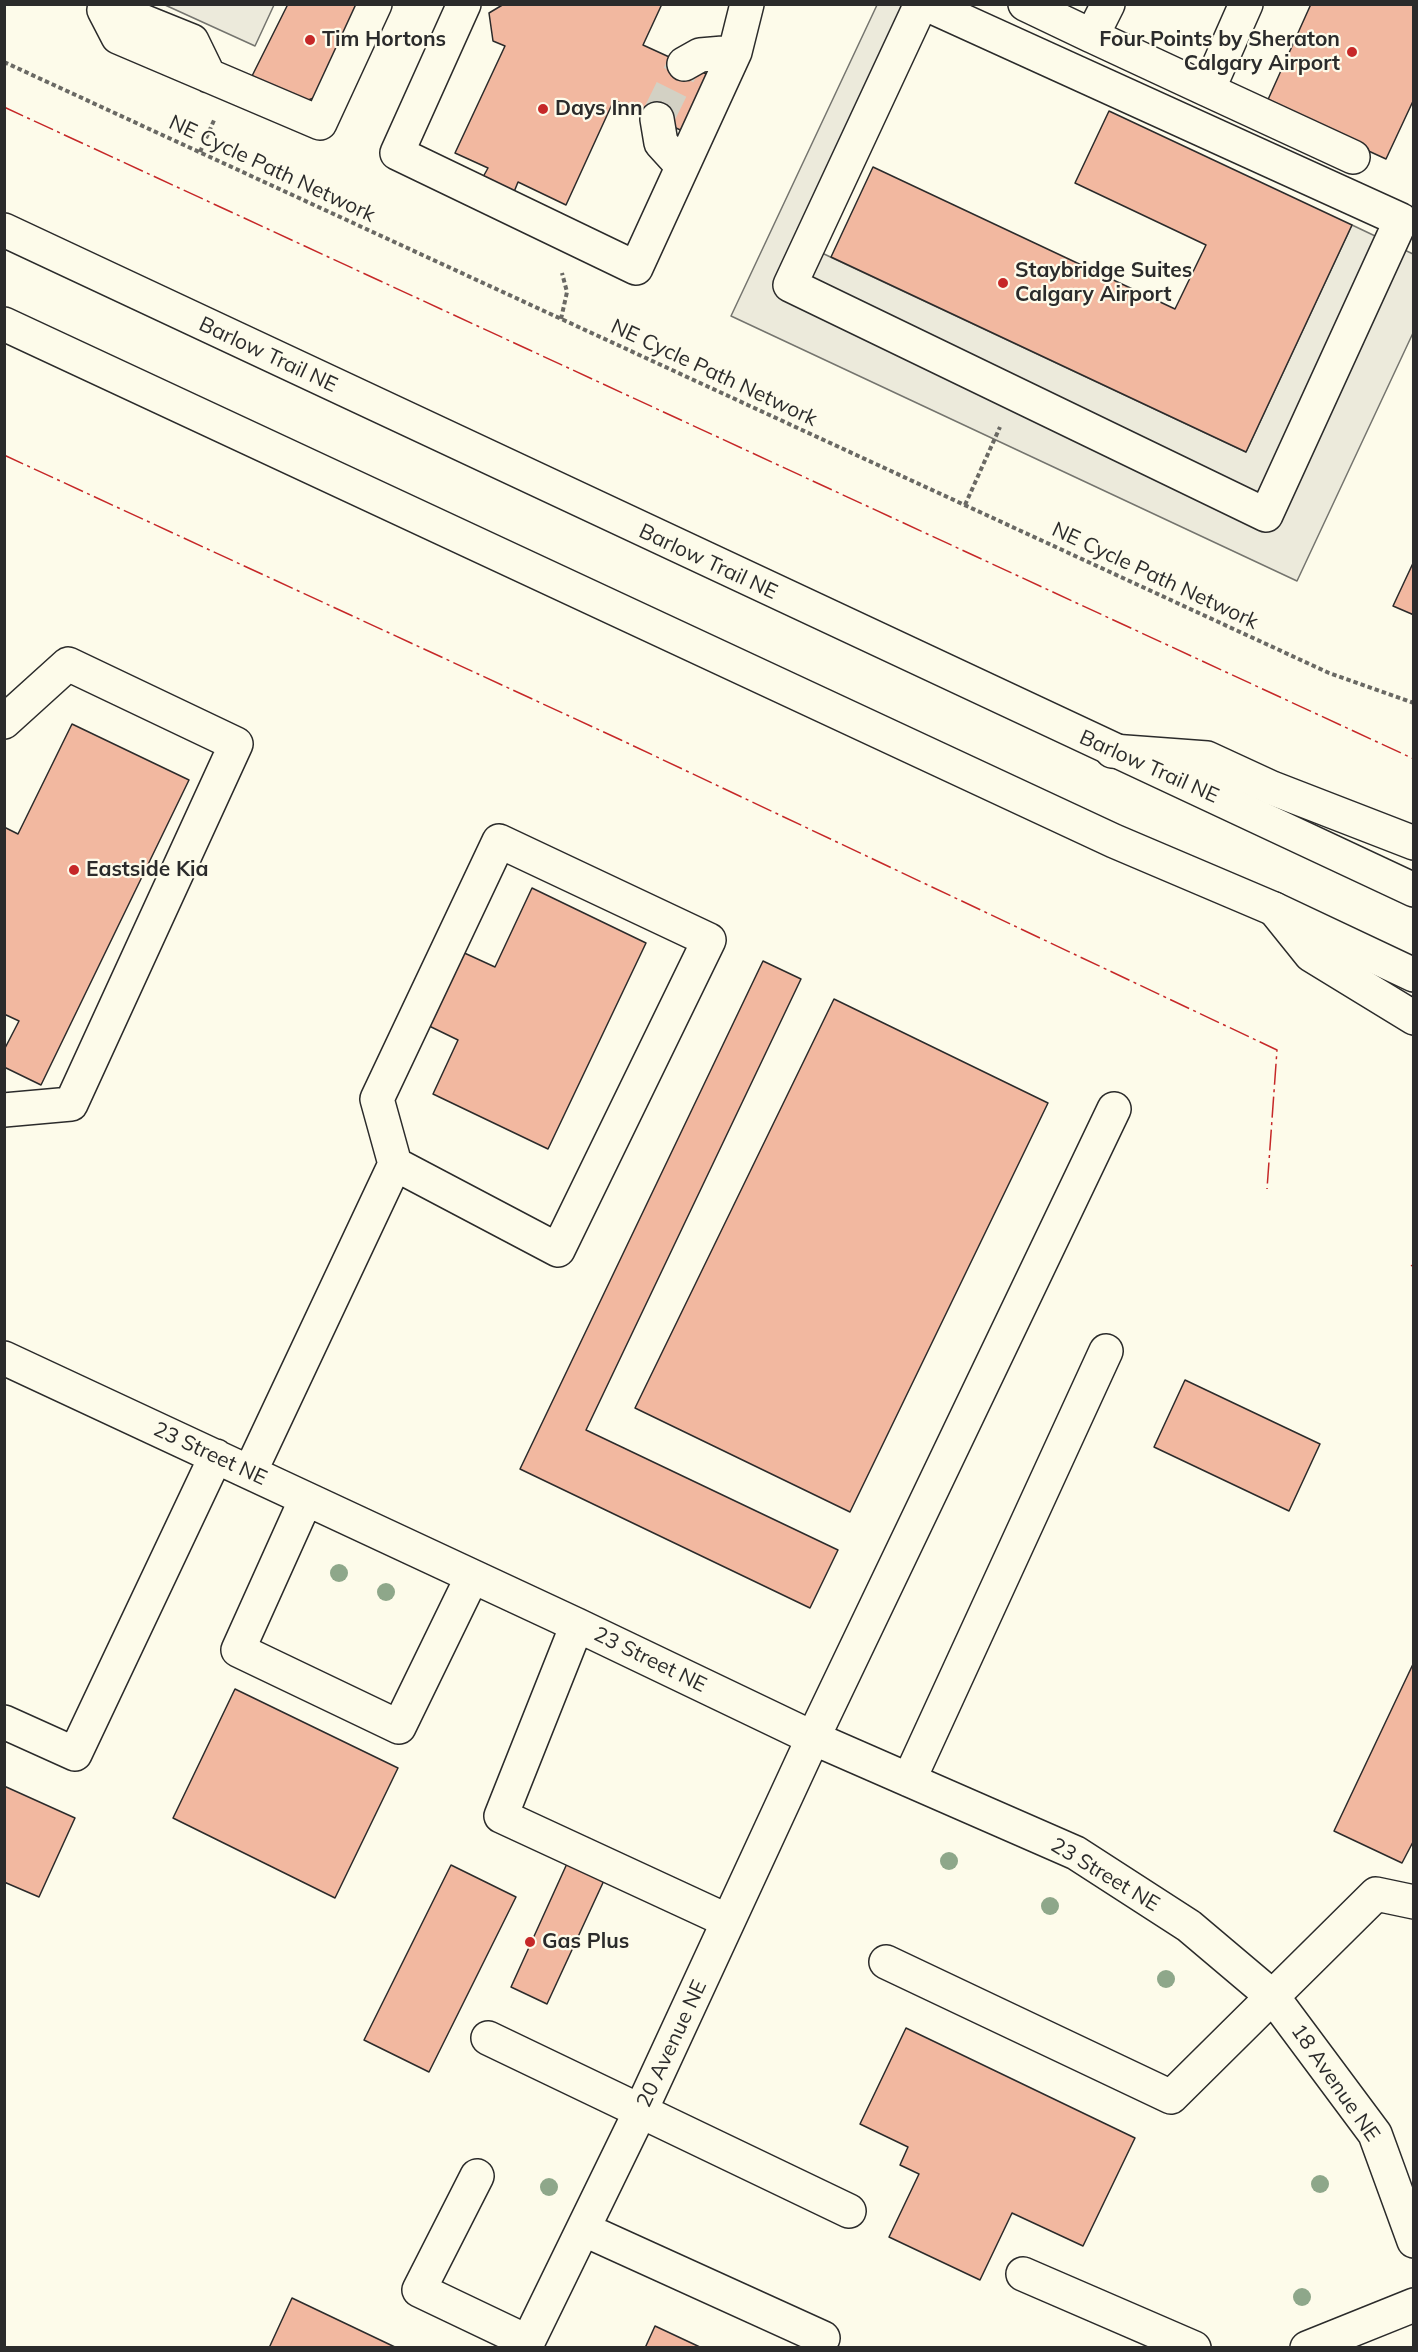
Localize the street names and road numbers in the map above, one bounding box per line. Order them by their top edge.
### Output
street label: NE Cycle Path Network [165,110,379,228]
street label: Barlow Trail NE [195,312,341,398]
street label: NE Cycle Path Network [607,314,821,432]
street label: NE Cycle Path Network [1048,517,1262,635]
street label: Barlow Trail NE [635,519,781,605]
street label: Barlow Trail NE [1075,725,1223,809]
street label: 23 Street NE [149,1417,271,1491]
street label: 23 Street NE [590,1622,710,1698]
street label: 23 Street NE [1046,1833,1164,1917]
street label: 20 Avenue NE [632,1976,712,2112]
street label: 18 Avenue NE [1285,2020,1385,2146]

